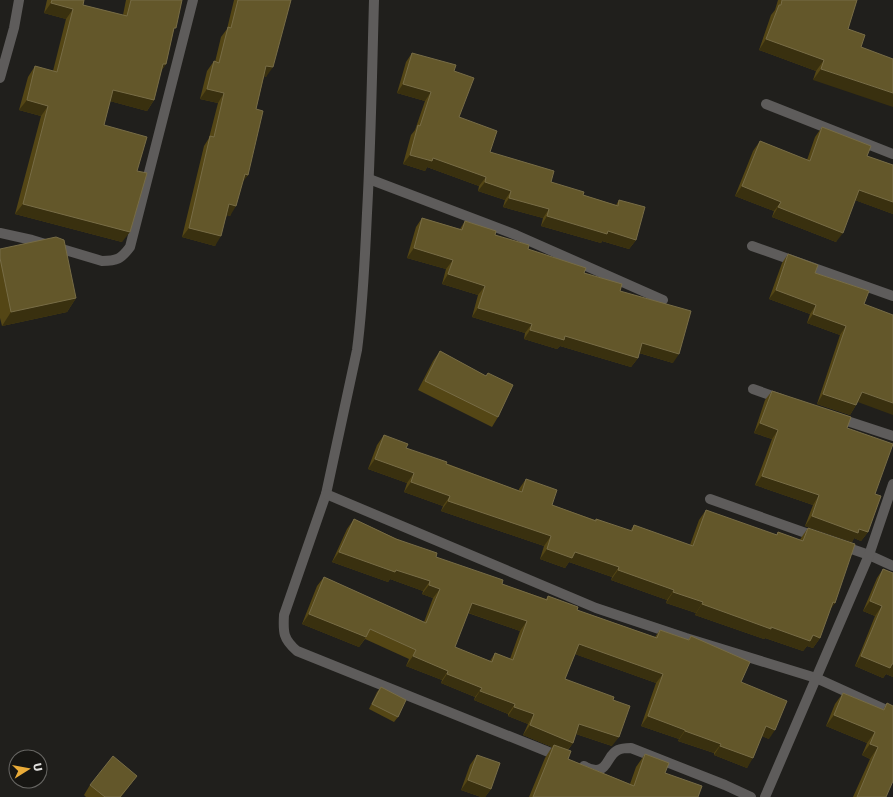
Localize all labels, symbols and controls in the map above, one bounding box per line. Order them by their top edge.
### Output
north arrow [8,749,48,789]
text: U [30,762,45,773]

